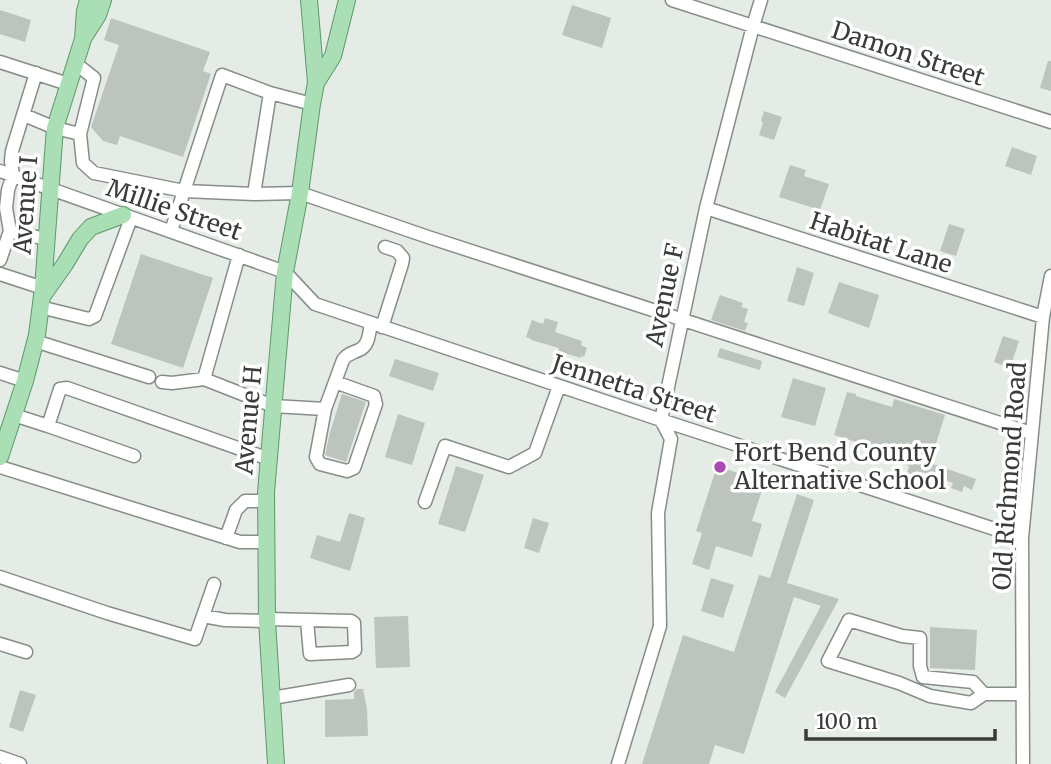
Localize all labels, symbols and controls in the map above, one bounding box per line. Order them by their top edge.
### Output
street label: Damon Street [828,14,989,93]
street label: Avenue I [7,155,44,256]
street label: Millie Street [102,172,246,247]
street label: Habitat Lane [806,205,956,280]
street label: Avenue F [638,240,691,350]
street label: Jennetta Street [547,347,721,430]
street label: Old Richmond Road [986,361,1033,591]
street label: Avenue H [228,364,269,477]
place label: Fort Bend County Alternative School [733,437,946,496]
marker: Fort Bend County Alternative School [712,459,728,475]
scale bar [806,698,995,742]
text: 100 m [816,708,878,735]

